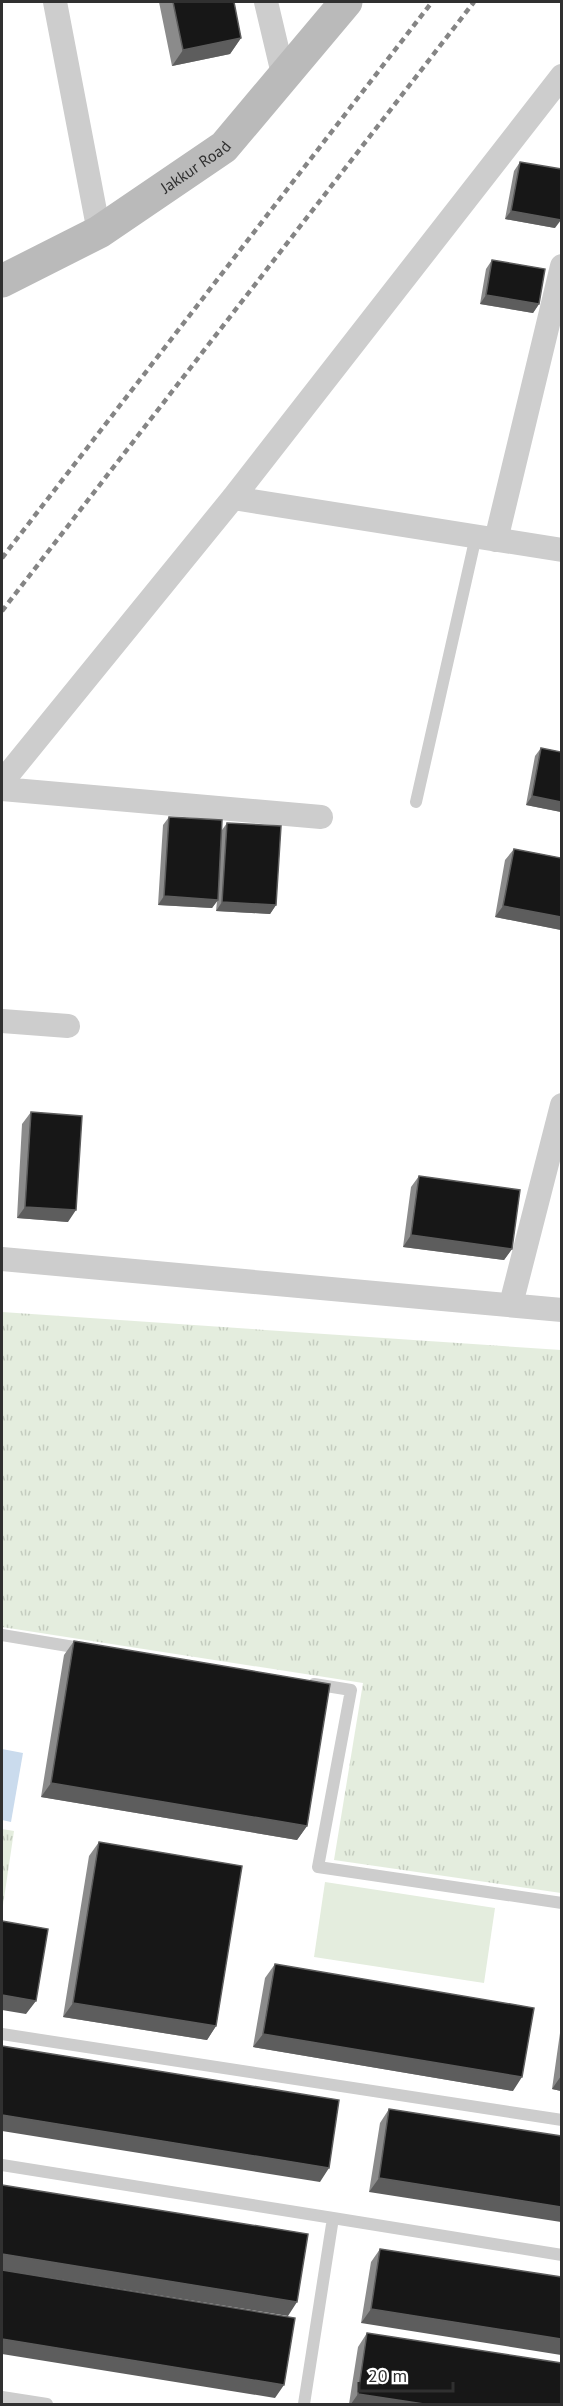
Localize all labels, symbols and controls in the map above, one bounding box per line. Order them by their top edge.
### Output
street label: Jakkur Road [156,137,235,198]
scale bar [359,2355,454,2393]
text: 20 m [368,2364,407,2387]

